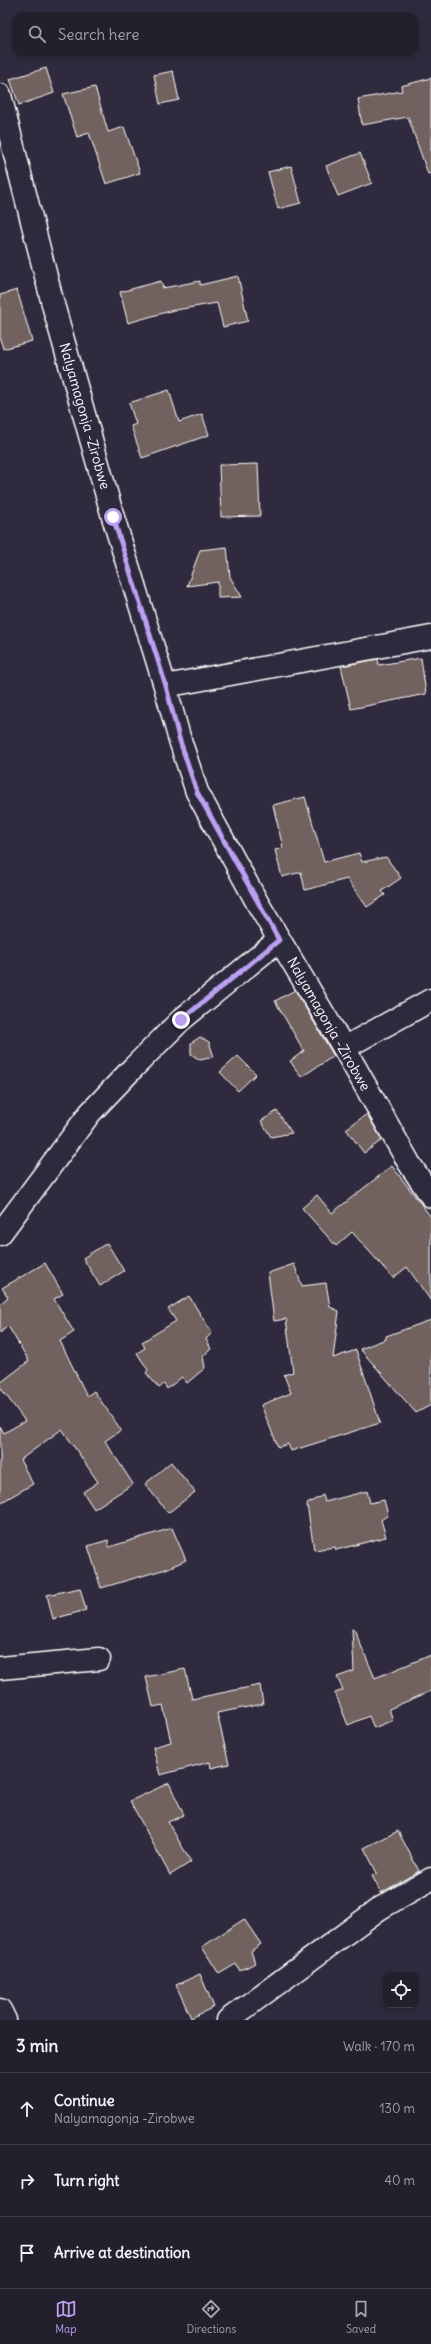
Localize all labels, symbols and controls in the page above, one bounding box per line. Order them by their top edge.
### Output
search box [12,12,419,56]
icon: search [26,23,48,45]
text: Search here [58,25,139,44]
street label: Nalyamagonja -Zirobwe [55,341,115,491]
route start [104,508,122,526]
street label: Nalyamagonja -Zirobwe [283,954,375,1094]
route end [172,1011,190,1029]
map controls [383,1972,419,2008]
button: locate [383,1972,419,2008]
text: 3 min [16,2035,58,2057]
text: Walk · 170 m [343,2038,415,2055]
text: Continue [54,2091,115,2110]
icon: ahead [16,2098,38,2120]
text: 130 m [379,2100,415,2117]
text: Nalyamagonja -Zirobwe [54,2110,195,2127]
icon: right [16,2170,38,2192]
text: Turn right [54,2171,119,2190]
text: 40 m [384,2172,415,2189]
icon: arrive [16,2242,38,2264]
text: Arrive at destination [54,2243,190,2262]
tab: Map [55,2298,77,2336]
tab: Directions [187,2298,236,2336]
tab: Saved [346,2298,376,2336]

